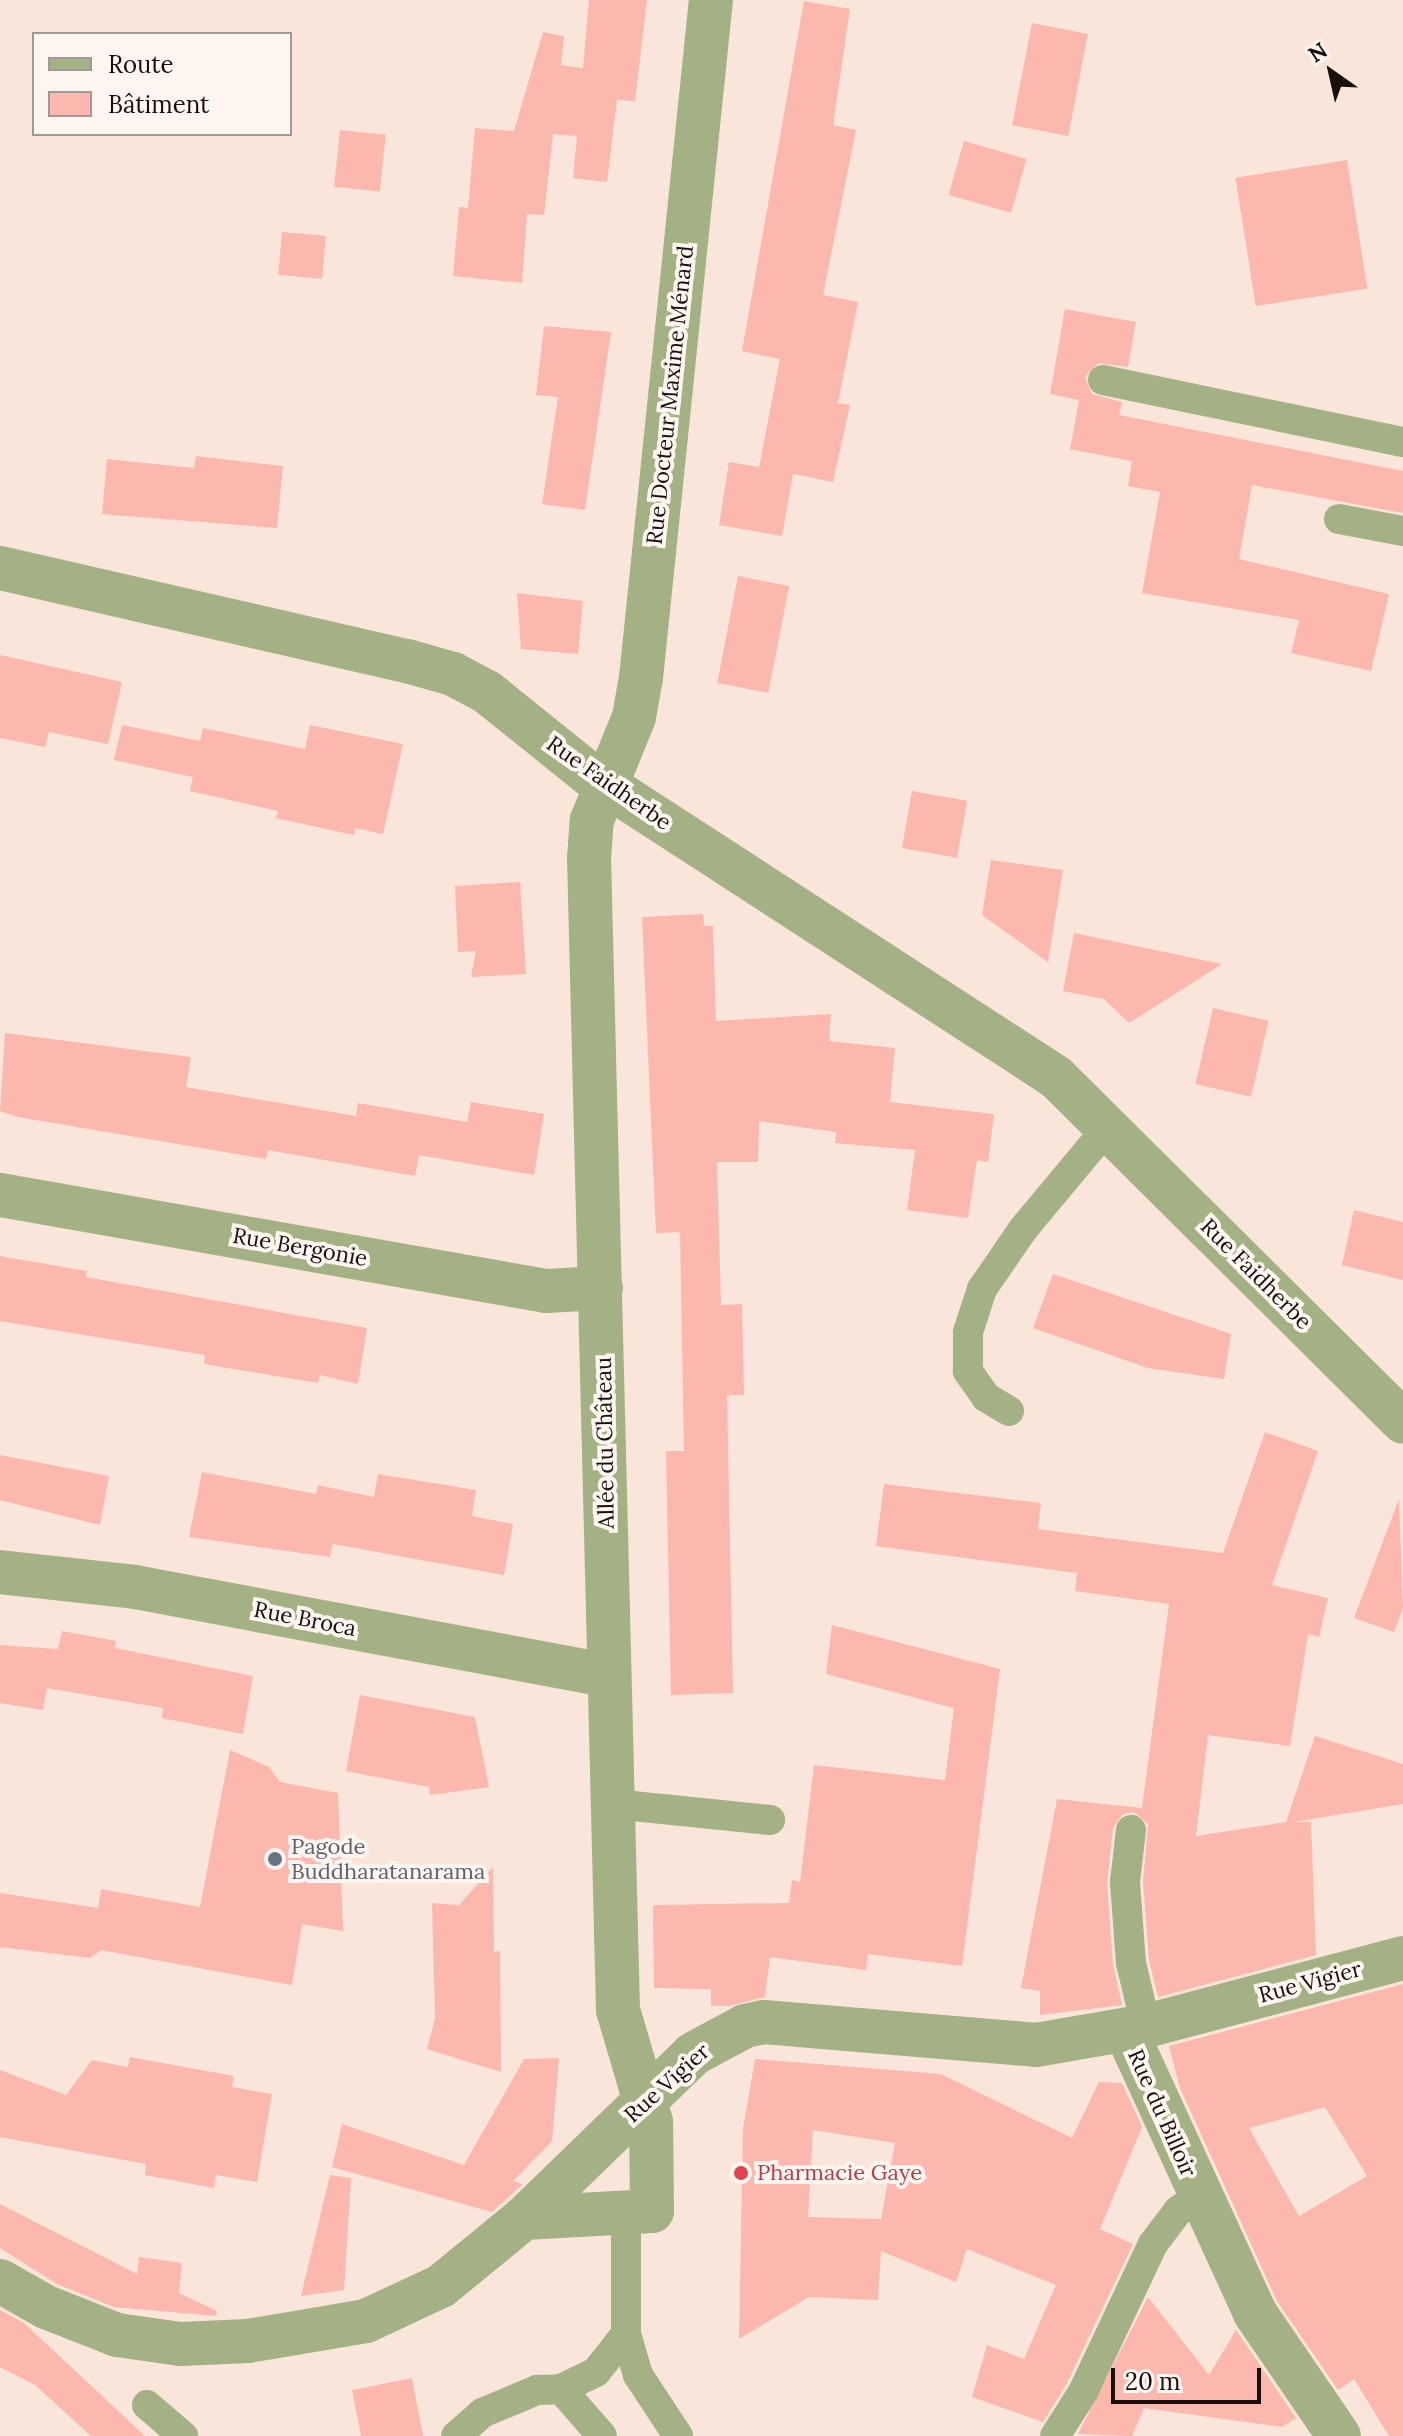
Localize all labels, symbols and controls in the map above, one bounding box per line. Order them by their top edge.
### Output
legend [32,32,292,136]
north arrow [1291,32,1371,112]
text: N [1303,36,1332,68]
text: Route [108,49,174,80]
text: Bâtiment [108,89,209,120]
street label: Rue Docteur Maxime Ménard [641,244,699,546]
street label: Rue Faidherbe [542,730,676,836]
street label: Rue Faidherbe [1195,1213,1317,1335]
street label: Rue Bergonie [231,1222,369,1272]
street label: Allée du Château [590,1357,620,1529]
street label: Rue Broca [252,1596,358,1642]
place label: Pagode Buddharatanarama [291,1833,485,1884]
marker: Pagode Buddharatanarama [266,1850,284,1868]
street label: Rue Vigier [1256,1956,1364,2008]
street label: Rue Vigier [619,2038,715,2128]
street label: Rue du Billoir [1122,2045,1202,2181]
place label: Pharmacie Gaye [757,2160,922,2186]
marker: Pharmacie Gaye [732,2164,750,2182]
scale bar [1115,2352,1265,2402]
text: 20 m [1125,2366,1181,2397]

